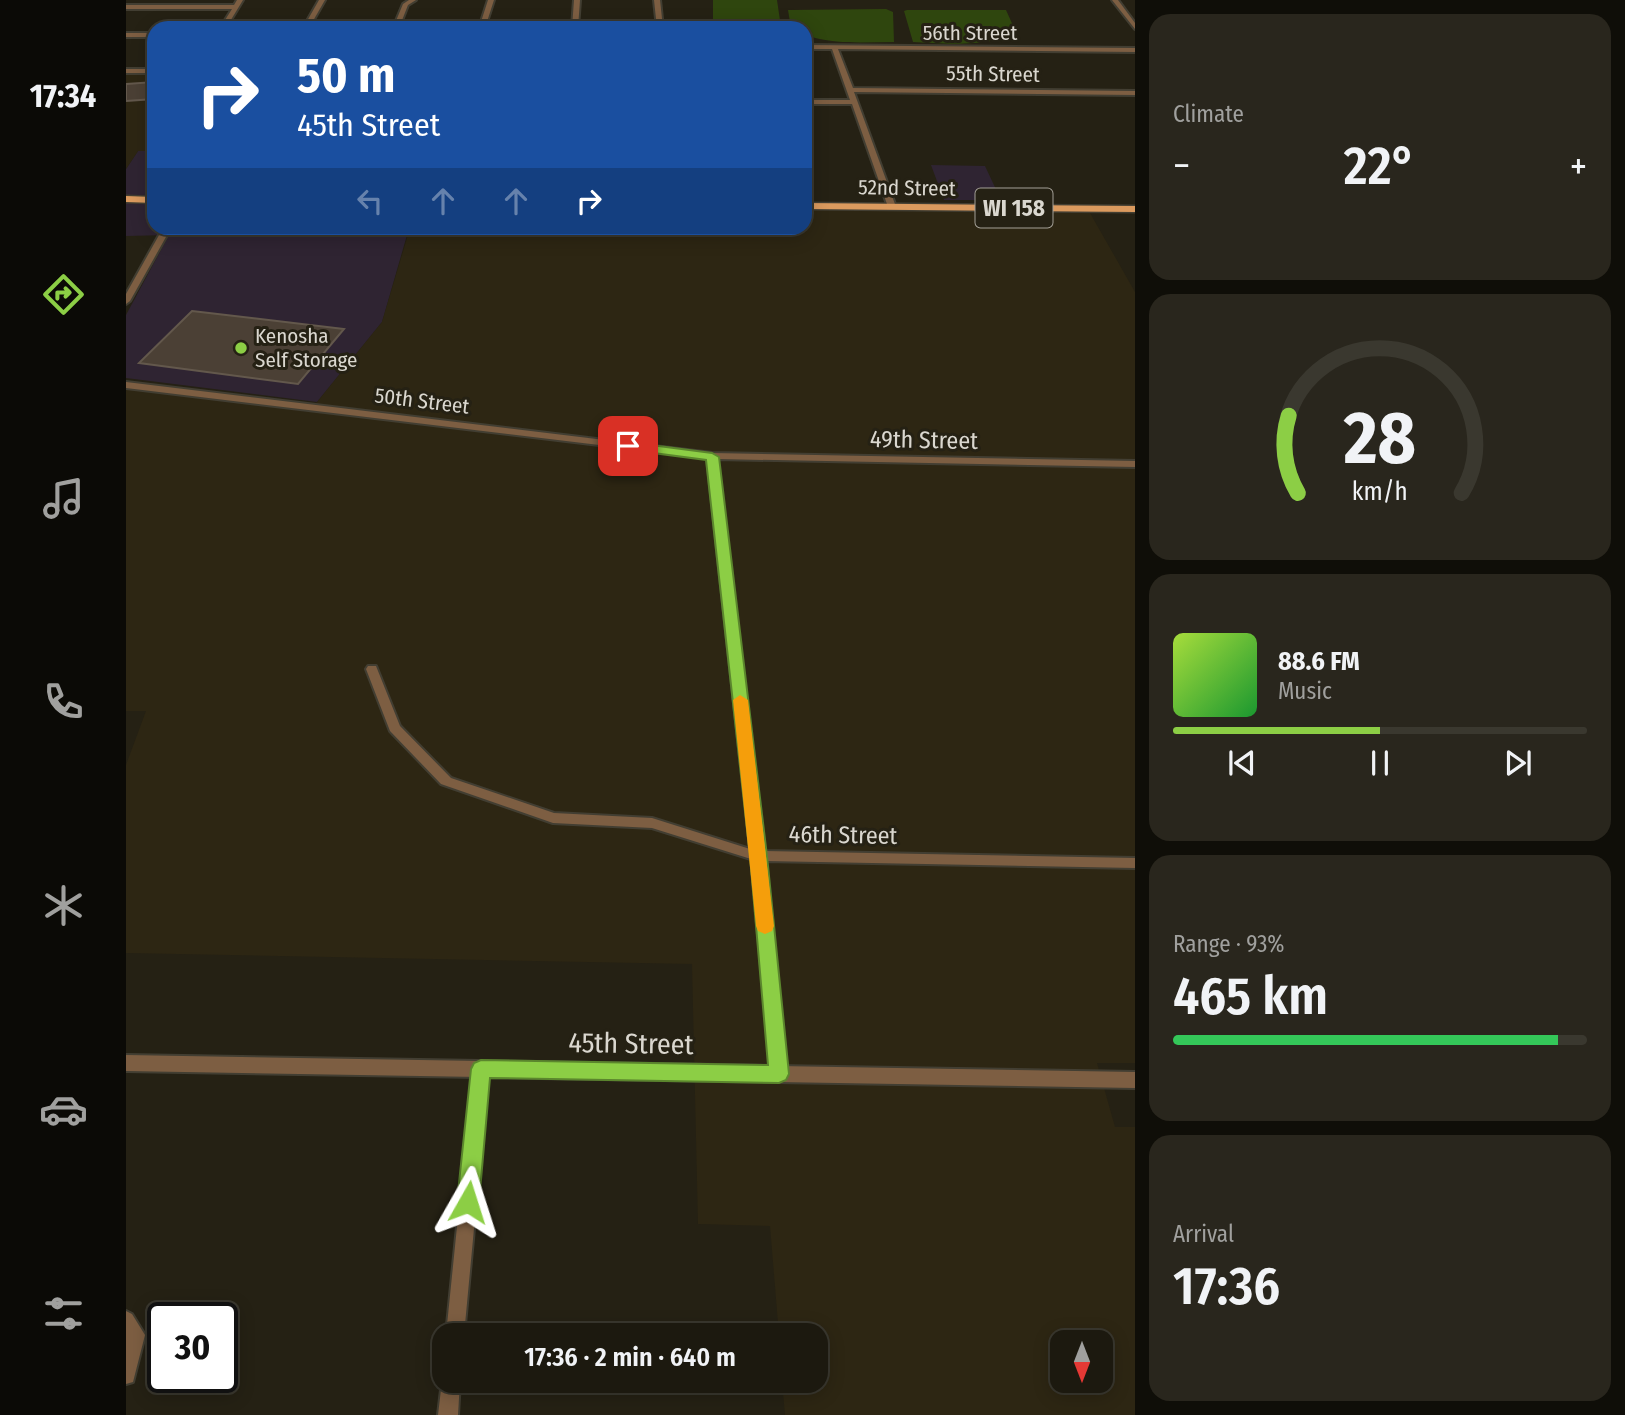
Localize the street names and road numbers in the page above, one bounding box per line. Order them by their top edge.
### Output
street label: 56th Street [923,20,1017,46]
street label: 55th Street [946,60,1040,88]
street label: 52nd Street [858,174,956,202]
road number: WI 158 [976,188,1052,228]
street label: 50th Street [373,382,471,420]
street label: 49th Street [870,425,978,455]
street label: 46th Street [788,820,898,850]
street label: 45th Street [568,1026,695,1061]

